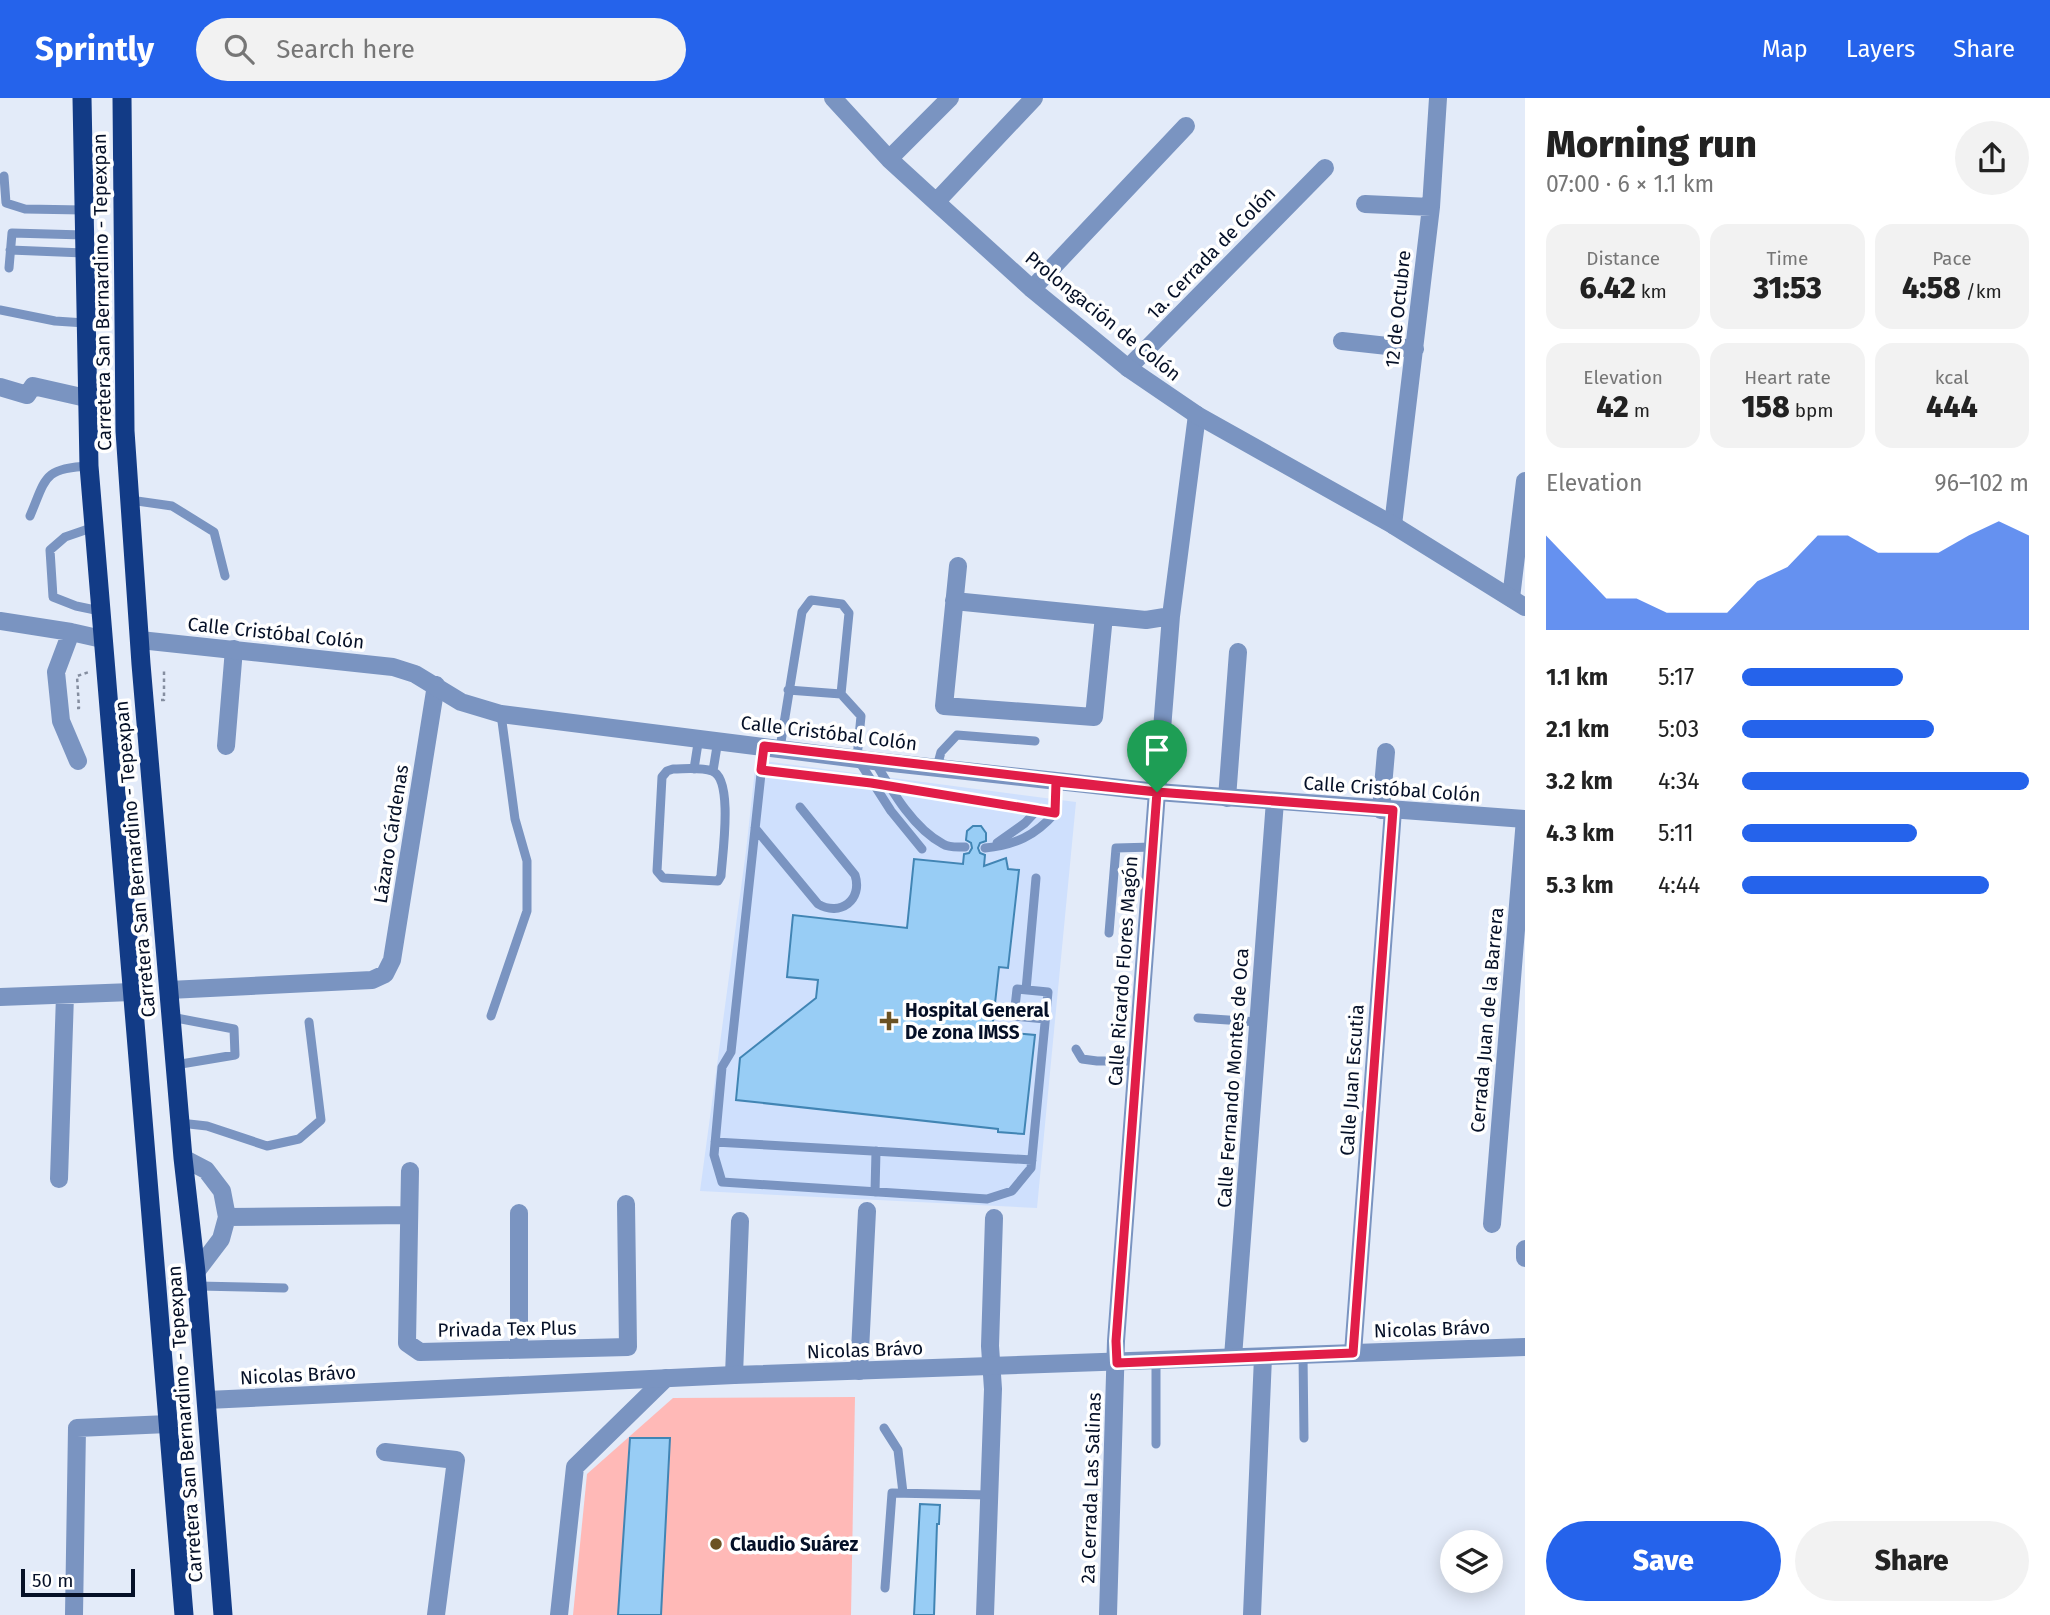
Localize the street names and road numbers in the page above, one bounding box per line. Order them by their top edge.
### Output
street label: Carretera San Bernardino - Tepexpan [88,133,116,451]
street label: 1a. Cerrada de Colón [1142,182,1280,324]
street label: Prolongación de Colón [1021,246,1185,386]
street label: 12 de Octubre [1380,249,1416,369]
street label: Calle Cristóbal Colón [187,612,365,654]
street label: Carretera San Bernardino - Tepexpan [110,700,160,1018]
street label: Calle Cristóbal Colón [739,711,919,755]
street label: Lázaro Cárdenas [369,763,413,905]
street label: Calle Cristóbal Colón [1303,771,1481,807]
street label: Calle Ricardo Flores Magón [1103,855,1143,1087]
street label: Cerrada Juan de la Barrera [1466,906,1508,1134]
street label: Calle Fernando Montes de Oca [1212,947,1254,1209]
street label: Calle Juan Escutia [1335,1003,1369,1157]
street label: Carretera San Bernardino - Tepexpan [162,1265,208,1583]
street label: Nicolas Brávo [1373,1315,1491,1343]
street label: Privada Tex Plus [437,1316,577,1342]
street label: Nicolas Brávo [806,1336,924,1364]
street label: Nicolas Brávo [239,1360,357,1390]
street label: 2a Cerrada Las Salinas [1076,1392,1106,1584]

